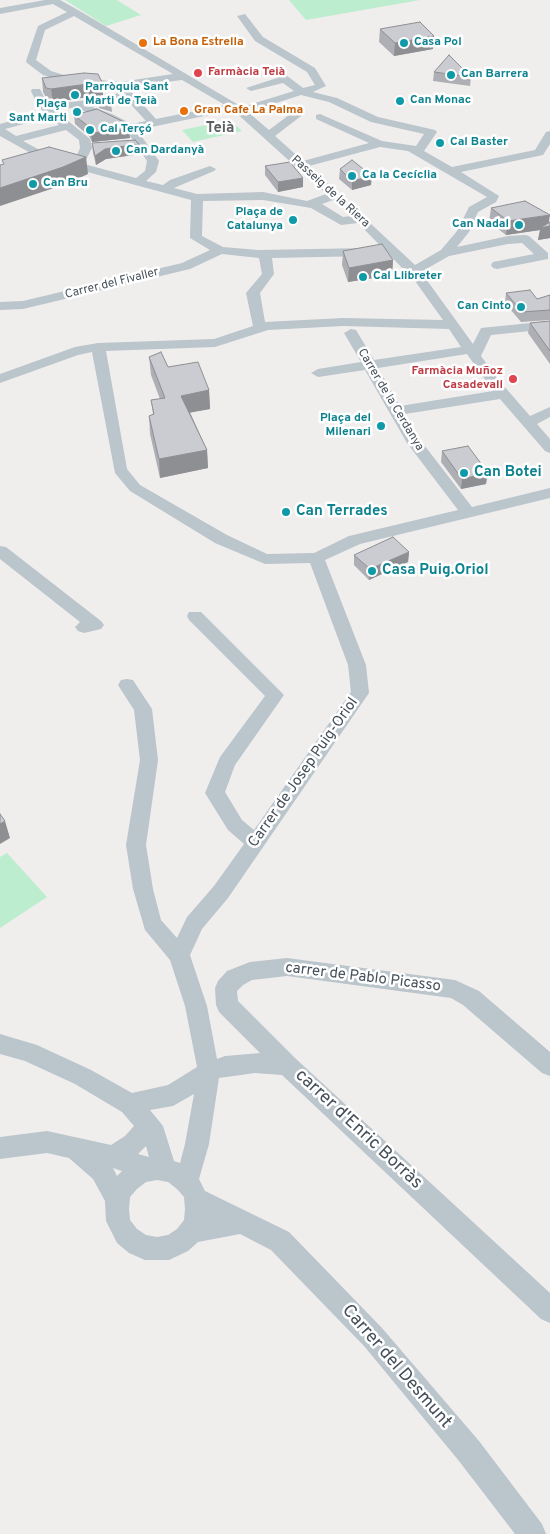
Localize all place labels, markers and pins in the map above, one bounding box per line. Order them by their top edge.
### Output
place label: La Bona Estrella [153,36,244,50]
place label: Casa Pol [414,36,462,50]
marker: La Bona Estrella [137,37,149,49]
marker: Casa Pol [398,37,410,49]
place label: Farmàcia Teià [208,66,285,80]
marker: Farmàcia Teià [192,67,204,79]
place label: Can Barrera [461,68,528,82]
marker: Can Barrera [445,69,457,81]
place label: Parròquia Sant Marti de Teià [85,81,169,109]
marker: Parròquia Sant Marti de Teià [69,89,81,101]
place label: Can Monac [410,94,471,108]
marker: Can Monac [394,95,406,107]
place label: Plaça Sant Marti [9,98,67,126]
place label: Gran Cafe La Palma [194,104,303,118]
marker: Gran Cafe La Palma [178,105,190,117]
marker: Plaça Sant Marti [71,106,83,118]
place label: Cal Terçó [100,123,152,137]
marker: Cal Terçó [84,124,96,136]
place label: Cal Baster [450,136,508,150]
marker: Cal Baster [434,137,446,149]
place label: Can Dardanyà [126,144,204,158]
marker: Can Dardanyà [110,145,122,157]
place label: Ca la Cecíclia [362,169,437,183]
marker: Ca la Cecíclia [346,170,358,182]
place label: Can Bru [43,177,88,191]
marker: Can Bru [27,178,39,190]
place label: Plaça de Catalunya [227,206,283,234]
marker: Plaça de Catalunya [287,214,299,226]
place label: Can Nadal [452,218,509,232]
marker: Can Nadal [513,219,525,231]
place label: Cal Llibreter [373,270,442,284]
marker: Cal Llibreter [357,271,369,283]
place label: Can Cinto [457,300,511,314]
marker: Can Cinto [515,301,527,313]
place label: Farmàcia Muñoz Casadevall [412,365,503,393]
marker: Farmàcia Muñoz Casadevall [507,373,519,385]
place label: Plaça del Milenari [320,412,371,440]
marker: Plaça del Milenari [375,420,387,432]
place label: Can Botei [474,464,542,482]
marker: Can Botei [458,467,470,479]
place label: Can Terrades [296,503,388,521]
marker: Can Terrades [280,506,292,518]
place label: Casa Puig.Oriol [382,562,489,580]
marker: Casa Puig.Oriol [366,565,378,577]

